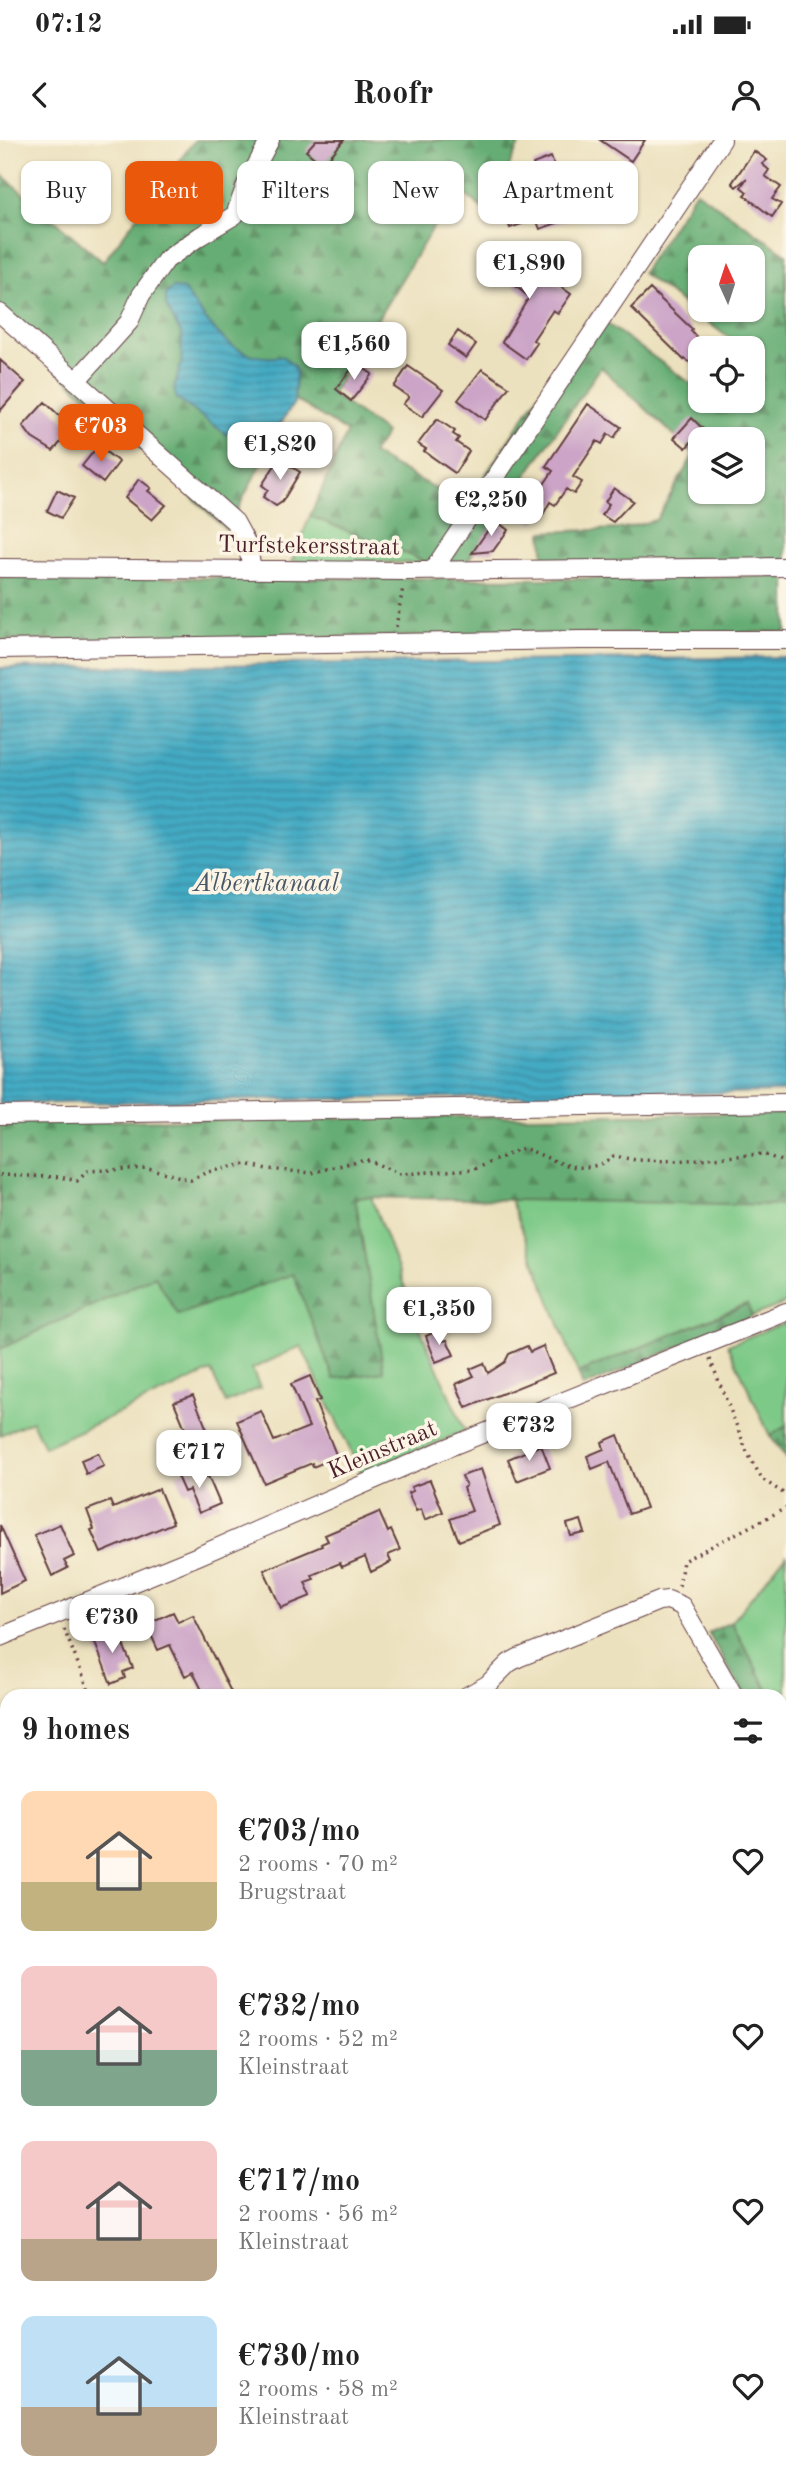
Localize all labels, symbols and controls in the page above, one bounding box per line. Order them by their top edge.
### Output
text: 07:12 [35,12,103,38]
icon: back [21,76,59,114]
icon: person [727,76,765,114]
text: Roofr [353,79,433,111]
chip: Buy [21,161,111,224]
chip: Rent [125,161,223,224]
chip: Filters [237,161,354,224]
chip: New [368,161,464,224]
chip: Apartment [478,161,638,224]
pin: €1,890 [472,242,586,301]
north arrow [688,245,765,322]
map controls [688,245,765,504]
text: €1,890 [492,252,566,275]
pin: €1,560 [297,322,411,382]
text: €1,560 [317,333,391,356]
button: locate [688,336,765,413]
pin: €703 [60,404,142,464]
text: €703 [74,415,128,438]
pin: €1,820 [223,422,337,482]
button: layers [688,427,765,504]
text: €1,820 [243,433,317,456]
pin: €2,250 [434,478,548,538]
text: €2,250 [454,489,528,512]
street label: Turfstekersstraat [218,533,400,561]
water label: Albertkanaal [191,871,339,897]
pin: €1,350 [382,1288,496,1347]
text: €1,350 [402,1298,476,1321]
pin: €732 [488,1404,570,1463]
text: €732 [502,1414,556,1437]
street label: Kleinstraat [325,1417,441,1485]
pin: €717 [158,1430,240,1490]
text: €717 [172,1441,226,1464]
pin: €730 [71,1596,153,1655]
text: €730 [85,1606,139,1629]
icon: filters [729,1712,767,1750]
text: 9 homes [21,1716,130,1746]
text: €703/mo [238,1817,360,1847]
icon: home [77,1819,161,1903]
icon: heart [729,1842,767,1880]
text: 2 rooms · 70 m² [238,1853,398,1876]
text: Brugstraat [238,1881,346,1904]
text: €732/mo [238,1992,360,2022]
icon: home [77,1994,161,2078]
icon: heart [729,2017,767,2055]
text: 2 rooms · 52 m² [238,2028,398,2051]
text: Kleinstraat [238,2056,349,2079]
text: €717/mo [238,2167,360,2197]
icon: home [77,2169,161,2253]
icon: heart [729,2192,767,2230]
text: 2 rooms · 56 m² [238,2203,398,2226]
text: Kleinstraat [238,2231,349,2254]
text: €730/mo [238,2342,360,2372]
icon: home [77,2344,161,2428]
icon: heart [729,2367,767,2405]
text: 2 rooms · 58 m² [238,2378,398,2401]
text: Kleinstraat [238,2406,349,2429]

